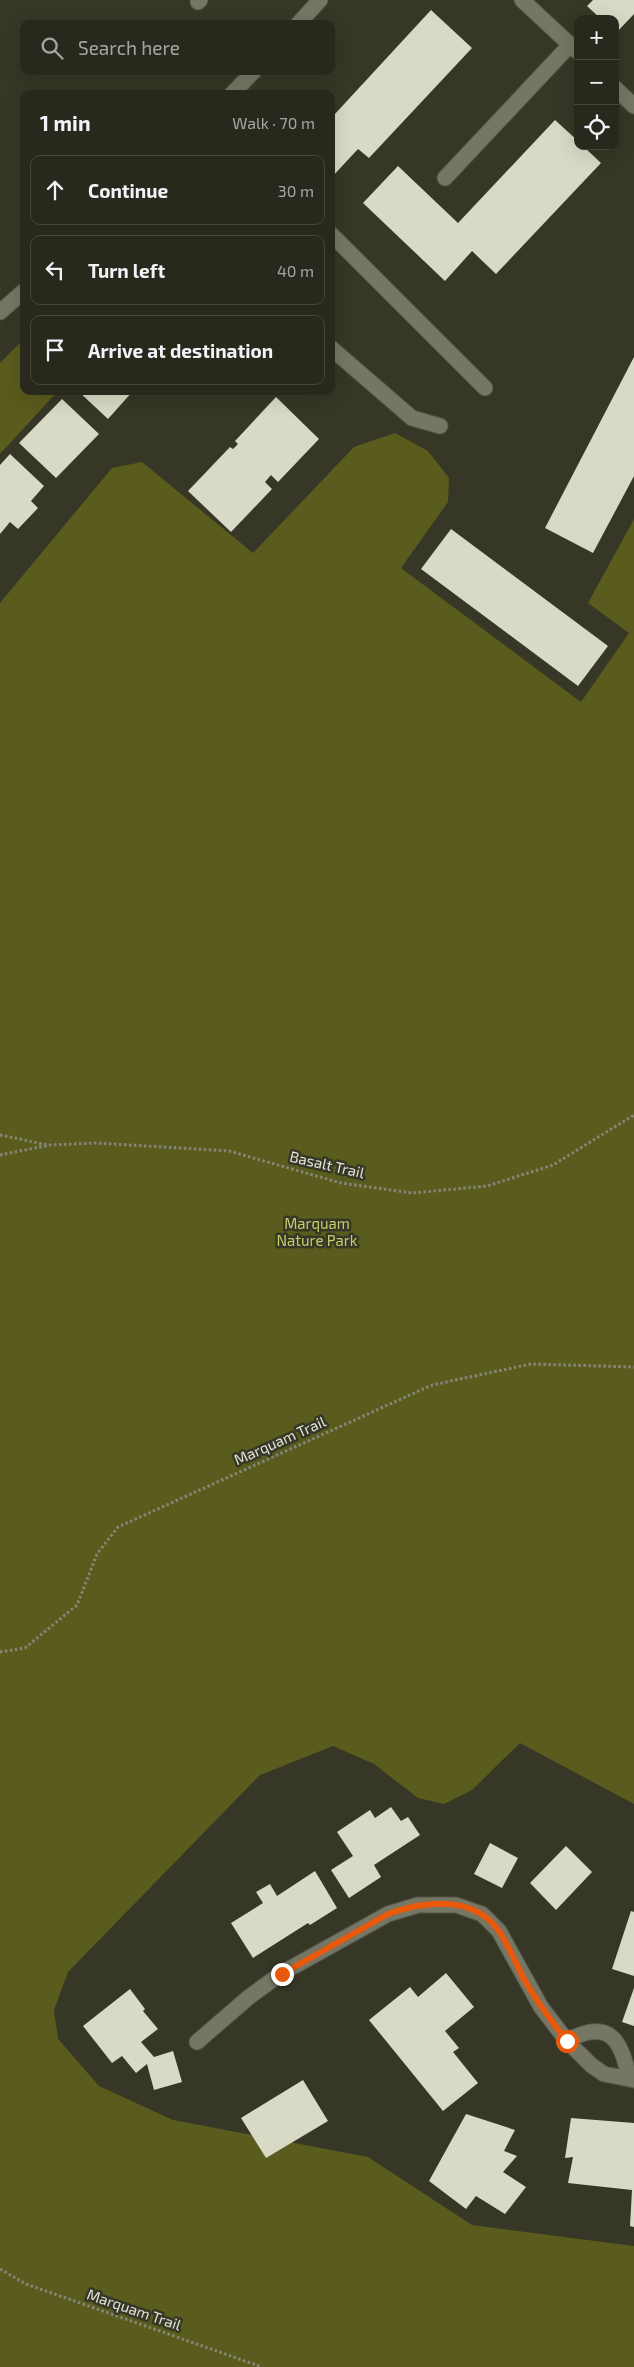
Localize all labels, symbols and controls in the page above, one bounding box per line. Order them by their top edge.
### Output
map controls [574,15,619,150]
button: + [574,15,619,60]
search box [20,20,335,75]
icon: search [38,34,66,62]
text: Search here [78,36,180,59]
button: − [574,60,619,105]
button: locate [574,105,619,150]
text: 1 min [40,110,91,135]
text: Walk · 70 m [232,113,315,132]
icon: ahead [41,176,69,204]
text: Continue [88,179,168,202]
text: 30 m [278,181,314,200]
icon: left [41,256,69,284]
text: Turn left [88,259,165,282]
text: 40 m [277,261,314,280]
icon: arrive [41,336,69,364]
text: Arrive at destination [88,339,273,362]
street label: Basalt Trail [288,1147,367,1181]
park label: Marquam Nature Park [277,1214,358,1249]
street label: Marquam Trail [231,1412,329,1468]
route end [271,1963,294,1986]
route start [556,2030,579,2053]
street label: Marquam Trail [85,2285,184,2334]

